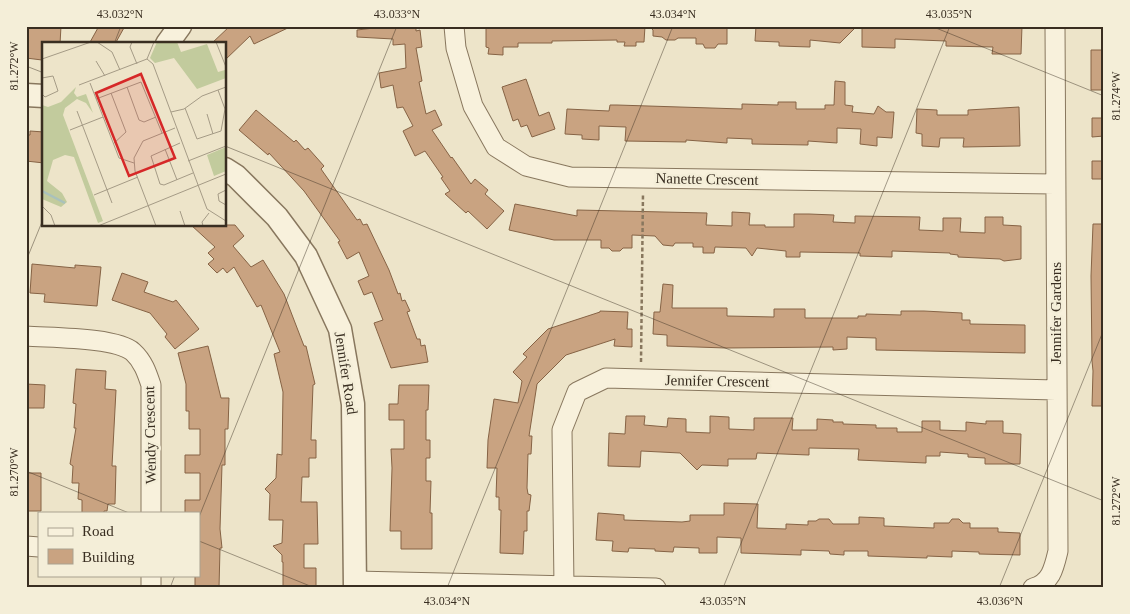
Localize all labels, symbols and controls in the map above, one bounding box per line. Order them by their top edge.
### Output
text: 43.032°N [97,7,144,21]
text: 43.033°N [374,7,421,21]
text: 43.034°N [650,7,697,21]
text: 43.035°N [926,7,973,21]
text: 81.272°W [7,41,21,91]
inset map [42,42,226,226]
text: 81.274°W [1109,71,1123,121]
street label: Nanette Crescent [655,170,759,188]
street label: Jennifer Gardens [1048,262,1064,364]
street label: Jennifer Road [332,330,361,416]
street label: Jennifer Crescent [665,372,770,390]
street label: Wendy Crescent [141,385,159,484]
text: 81.270°W [7,447,21,497]
text: 81.272°W [1109,476,1123,526]
legend [38,512,200,576]
text: Road [82,523,114,539]
text: Building [82,549,135,565]
text: 43.034°N [424,594,471,608]
text: 43.035°N [700,594,747,608]
text: 43.036°N [977,594,1024,608]

